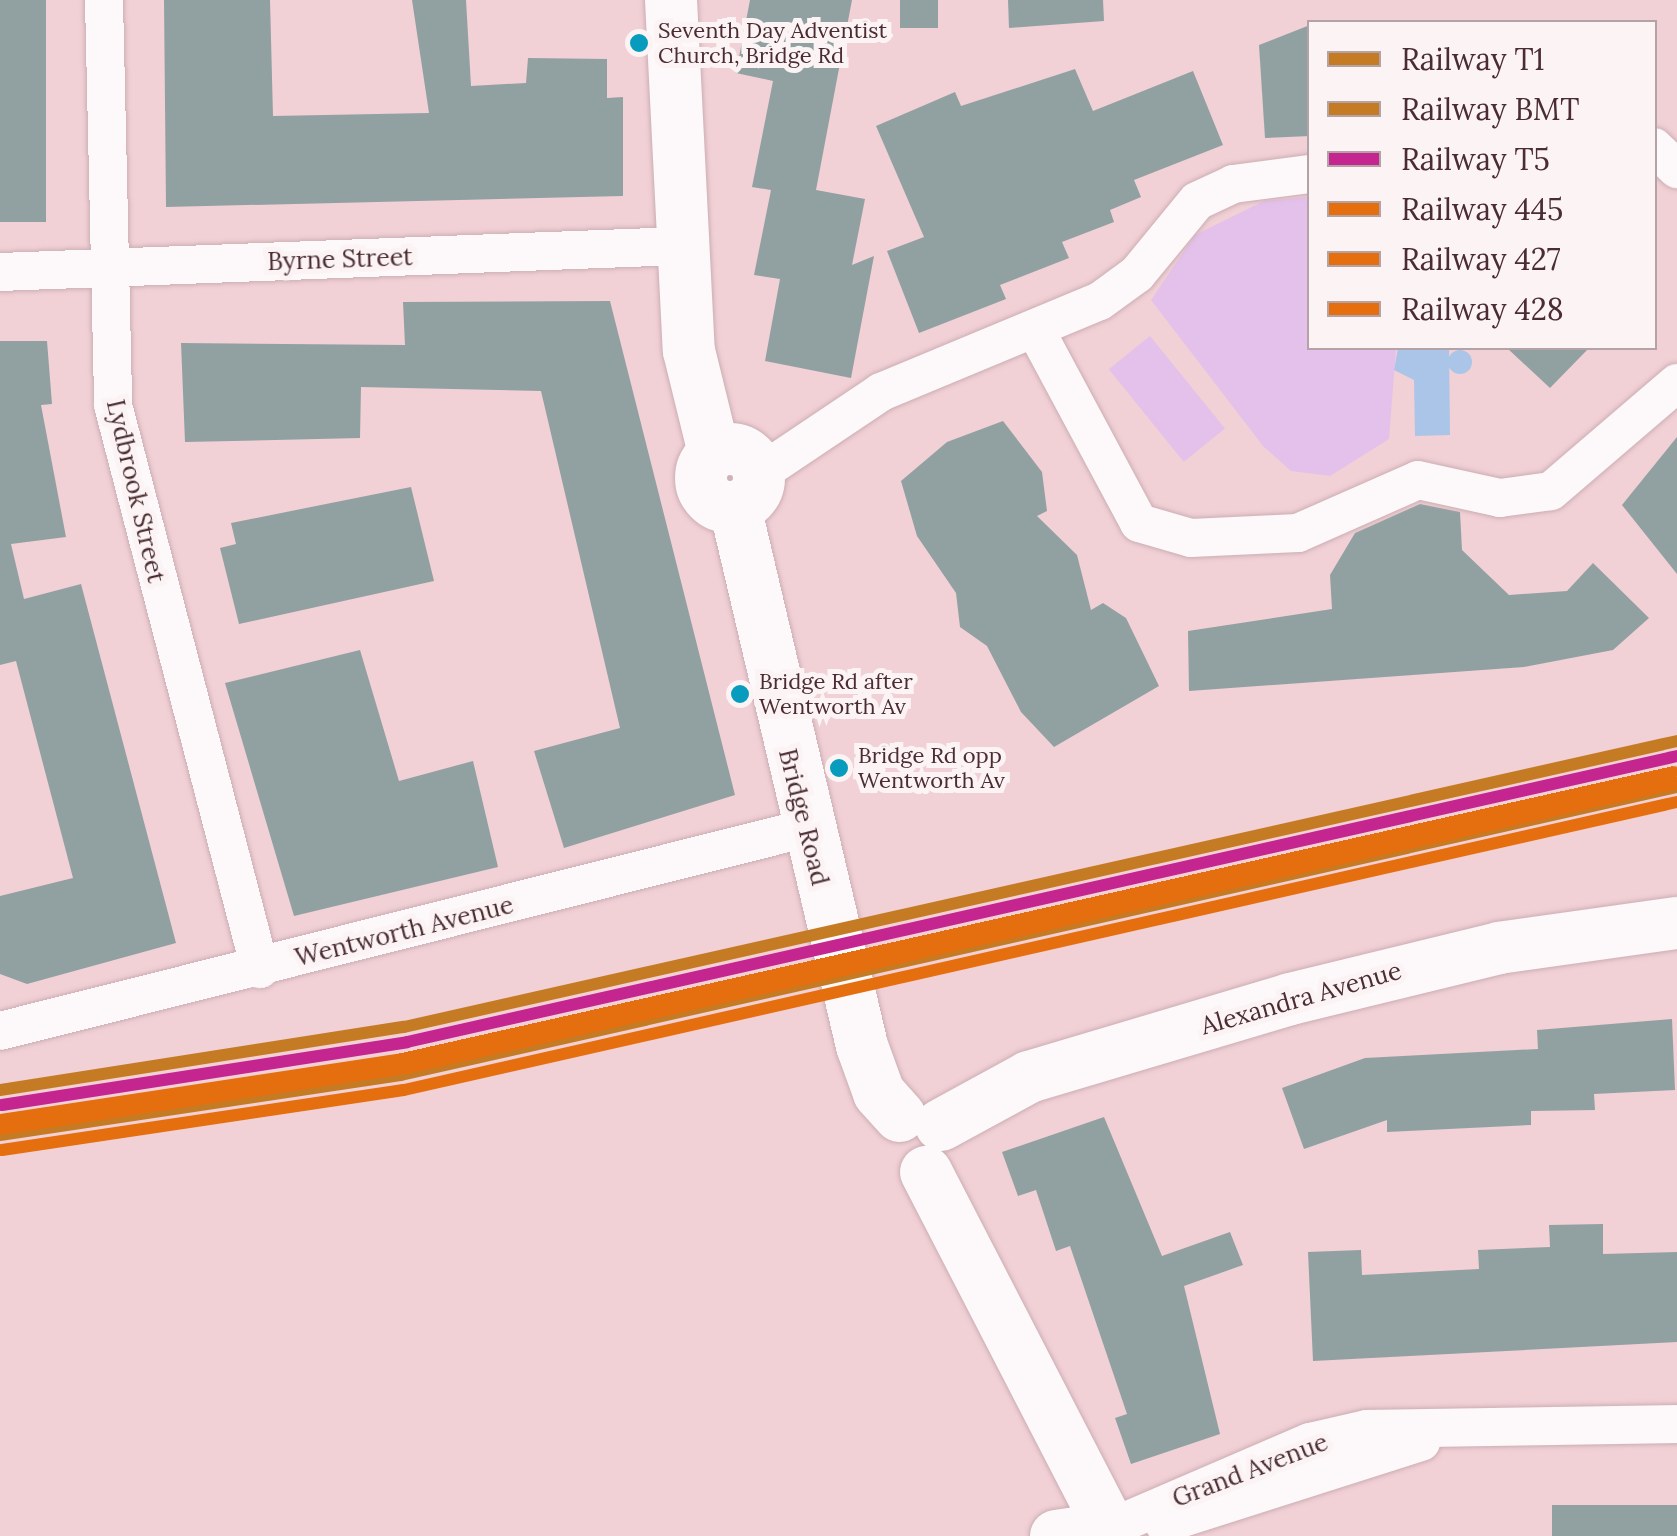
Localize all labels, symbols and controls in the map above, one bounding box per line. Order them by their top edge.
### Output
place label: Seventh Day Adventist Church, Bridge Rd [658,17,887,68]
legend [1307,20,1657,350]
marker: Seventh Day Adventist Church, Bridge Rd [629,33,649,53]
text: Railway T1 [1401,40,1545,78]
text: Railway BMT [1401,90,1580,128]
text: Railway T5 [1401,140,1550,178]
text: Railway 445 [1401,190,1563,228]
text: Railway 427 [1401,240,1561,278]
street label: Byrne Street [267,241,413,277]
text: Railway 428 [1401,290,1564,328]
street label: Lydbrook Street [100,396,172,586]
place label: Bridge Rd after Wentworth Av [759,668,913,719]
marker: Bridge Rd after Wentworth Av [730,684,750,704]
place label: Bridge Rd opp Wentworth Av [858,742,1005,794]
street label: Bridge Road [773,745,835,889]
marker: Bridge Rd opp Wentworth Av [829,758,849,778]
street label: Wentworth Avenue [292,889,516,973]
street label: Alexandra Avenue [1197,955,1405,1041]
street label: Grand Avenue [1168,1427,1332,1513]

